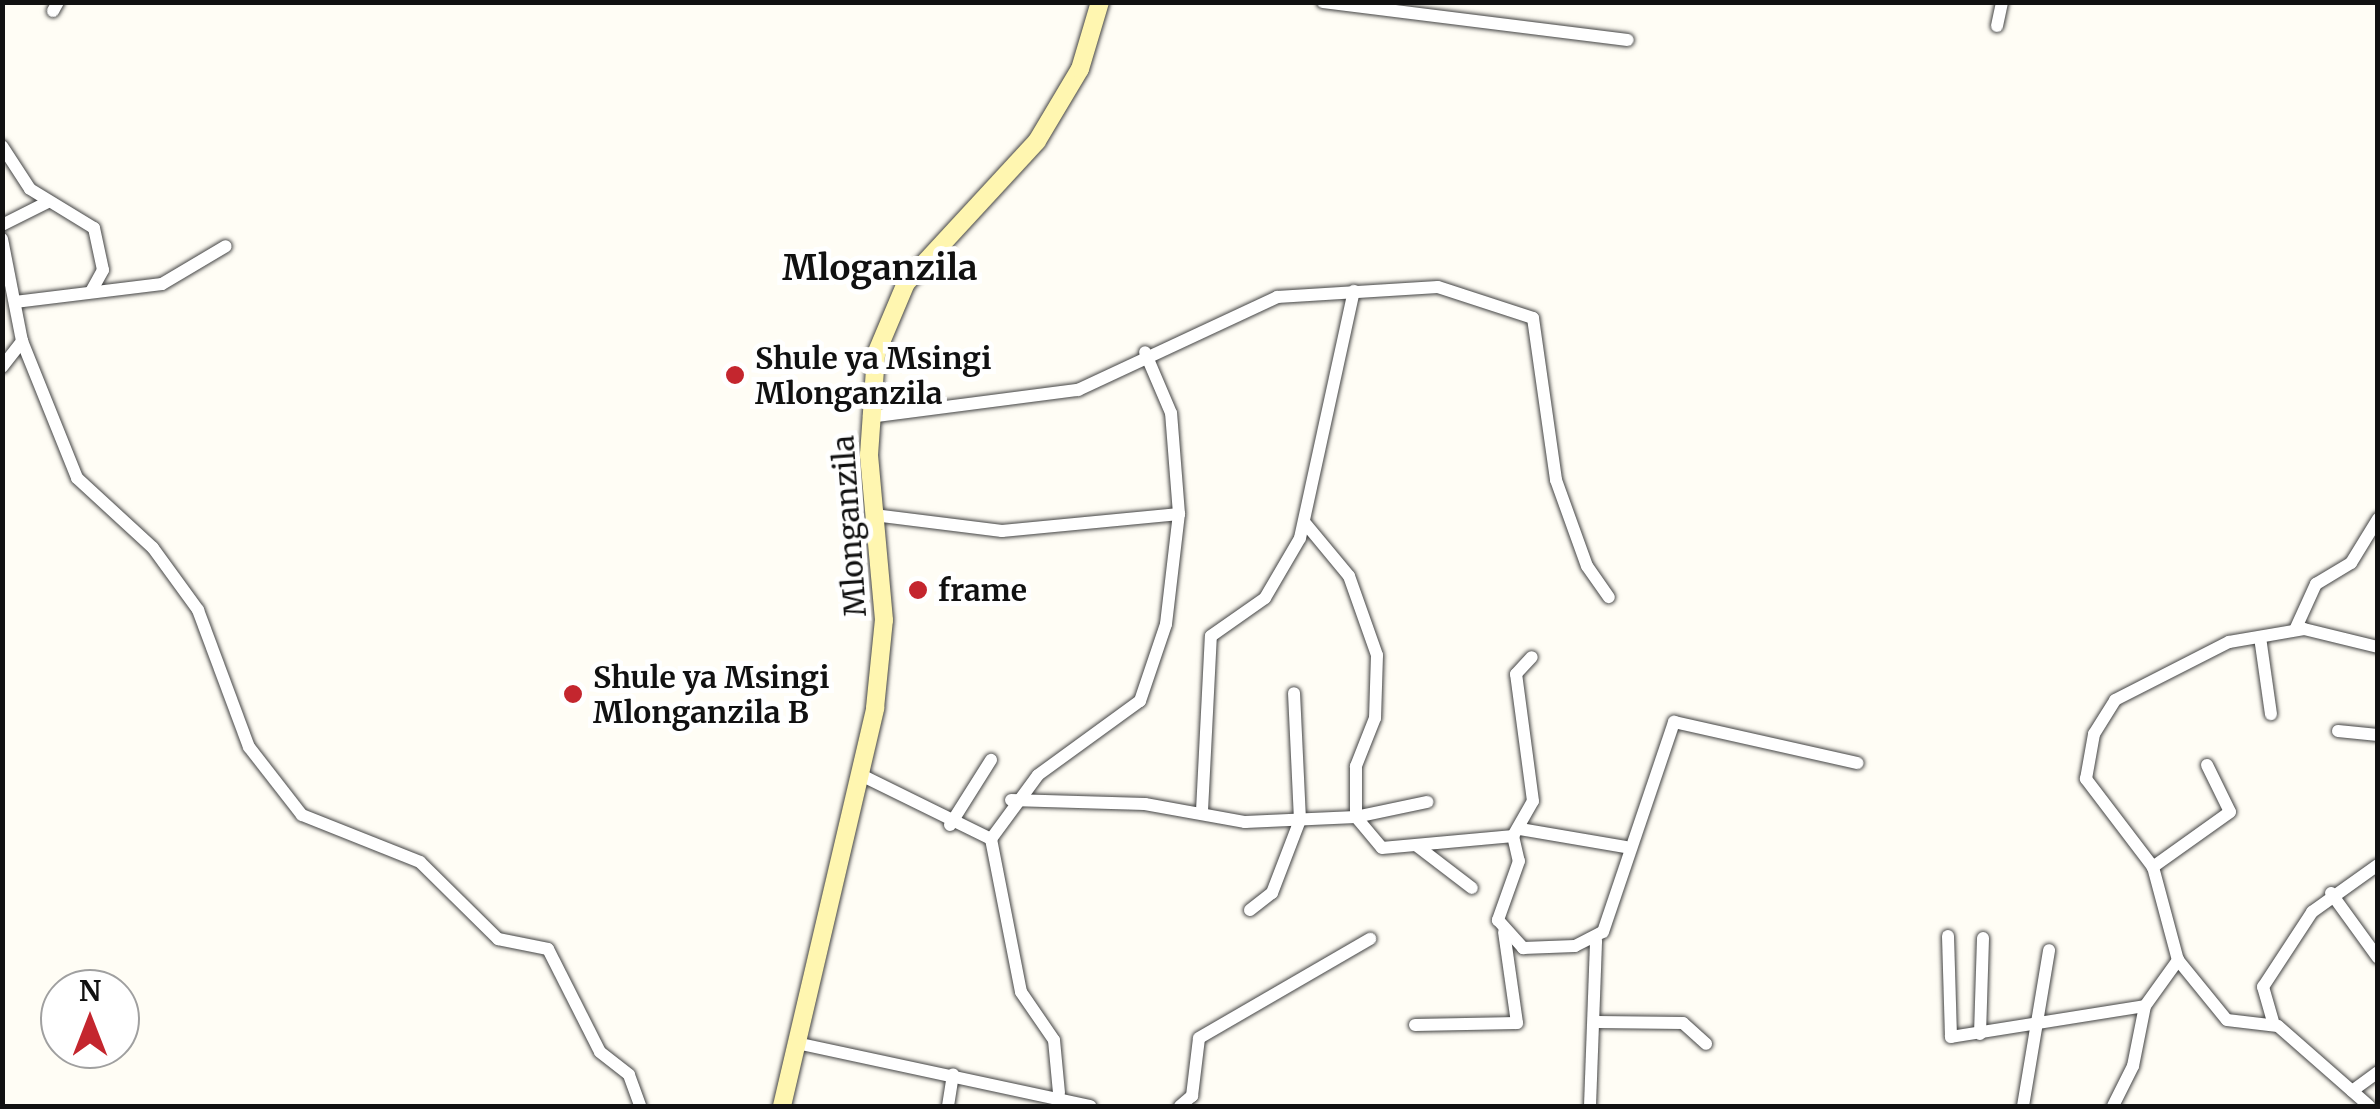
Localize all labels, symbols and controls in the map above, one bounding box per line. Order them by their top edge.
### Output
district label: Mloganzila [782,247,978,289]
place label: Shule ya Msingi Mlonganzila [755,340,991,410]
marker: Shule ya Msingi Mlonganzila [724,364,746,386]
street label: Mlonganzila [825,434,873,618]
place label: frame [938,572,1027,608]
marker: frame [907,579,929,601]
place label: Shule ya Msingi Mlonganzila B [593,659,829,730]
marker: Shule ya Msingi Mlonganzila B [562,683,584,705]
north arrow [40,969,140,1069]
text: N [79,973,101,1009]

